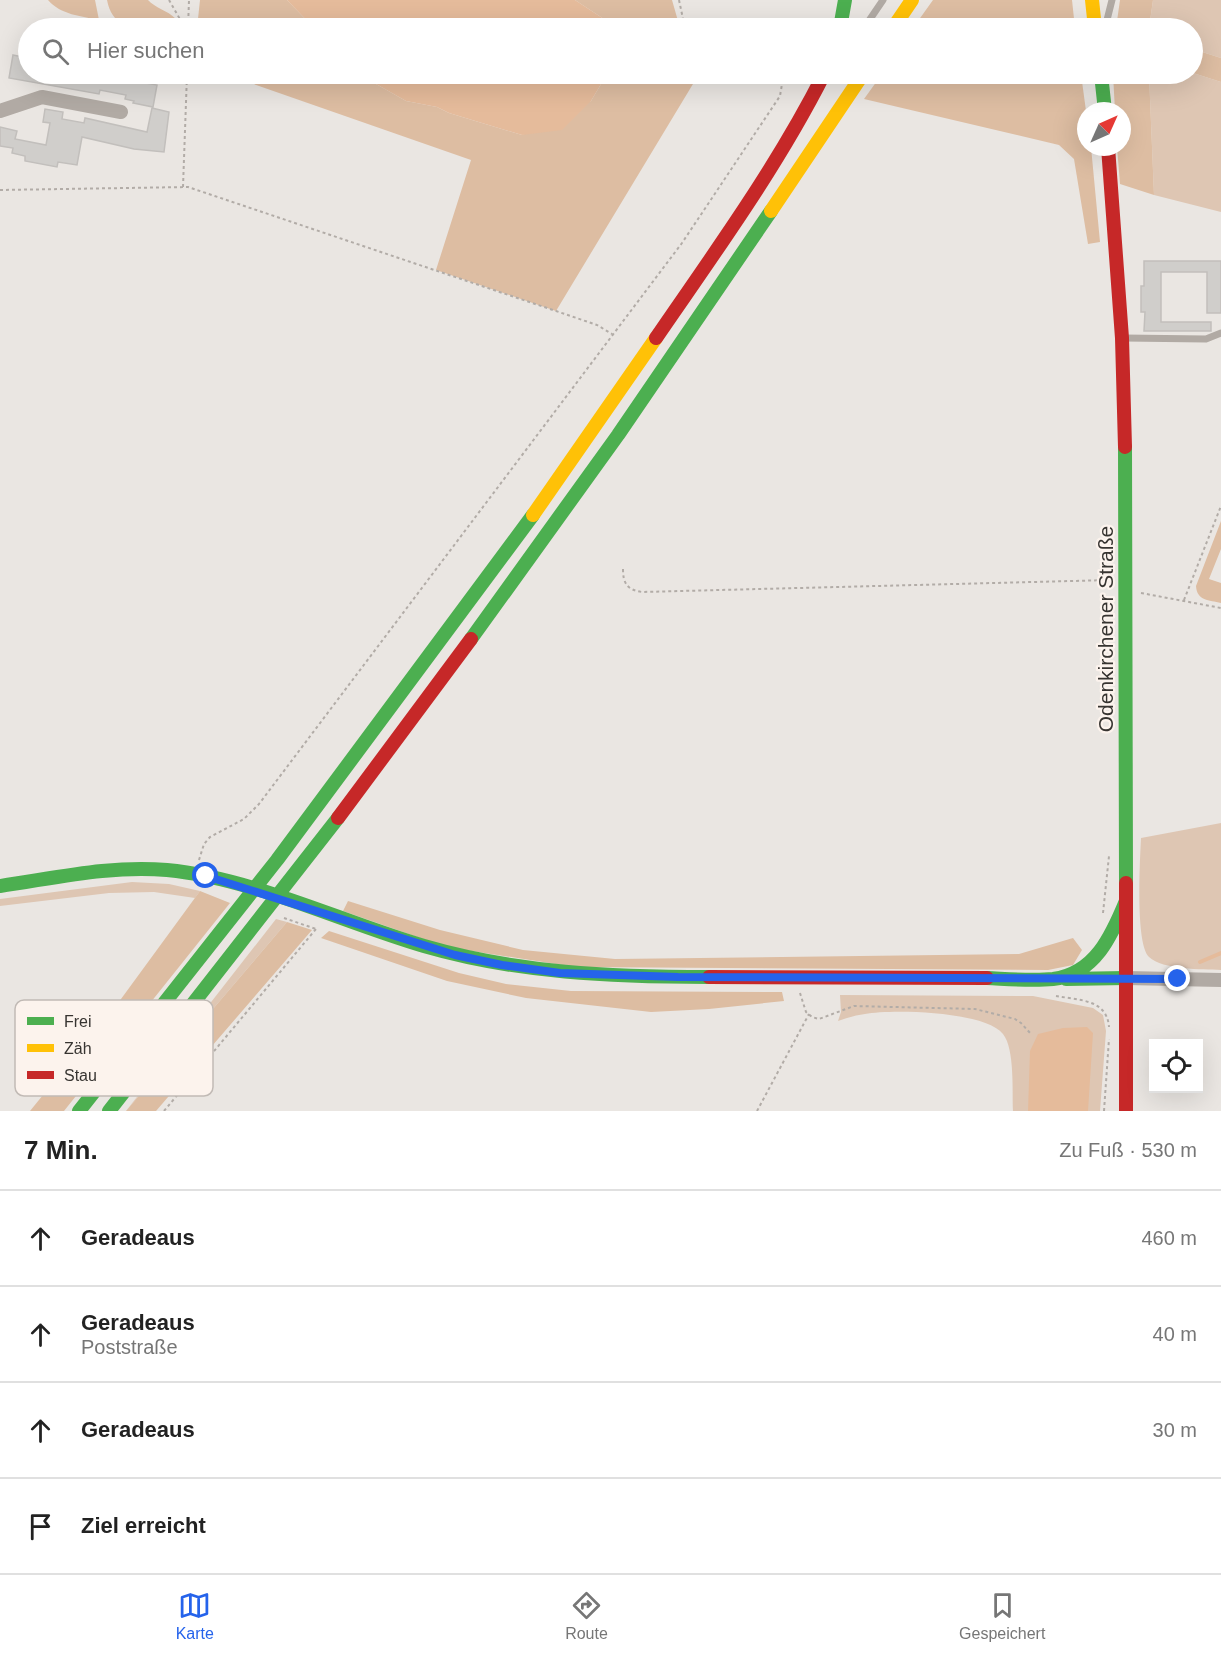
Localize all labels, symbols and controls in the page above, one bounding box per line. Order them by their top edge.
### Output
search box [18,18,1203,84]
icon: search [39,35,72,68]
text: Hier suchen [87,38,204,63]
north arrow [1077,102,1131,156]
street label: Odenkirchener Straße [1094,526,1117,732]
route start [192,862,218,888]
route end [1164,965,1190,991]
legend [15,1000,213,1096]
text: Frei [64,1013,92,1030]
map controls [1149,1039,1203,1093]
button: locate [1149,1039,1203,1093]
text: Zäh [64,1040,92,1057]
text: Stau [64,1067,97,1084]
text: 7 Min. [24,1135,98,1165]
text: Zu Fuß · 530 m [1059,1139,1197,1161]
icon: ahead [24,1222,57,1255]
text: Geradeaus [81,1225,195,1250]
text: 460 m [1141,1227,1197,1249]
text: Geradeaus [81,1310,195,1335]
icon: ahead [24,1318,57,1351]
text: 40 m [1153,1323,1197,1345]
text: Poststraße [81,1336,178,1358]
icon: ahead [24,1414,57,1447]
text: Geradeaus [81,1417,195,1442]
text: 30 m [1153,1419,1197,1441]
icon: arrive [24,1510,57,1543]
text: Ziel erreicht [81,1513,206,1538]
tab: Karte [176,1589,214,1643]
tab: Route [565,1589,608,1643]
tab: Gespeichert [959,1589,1045,1643]

